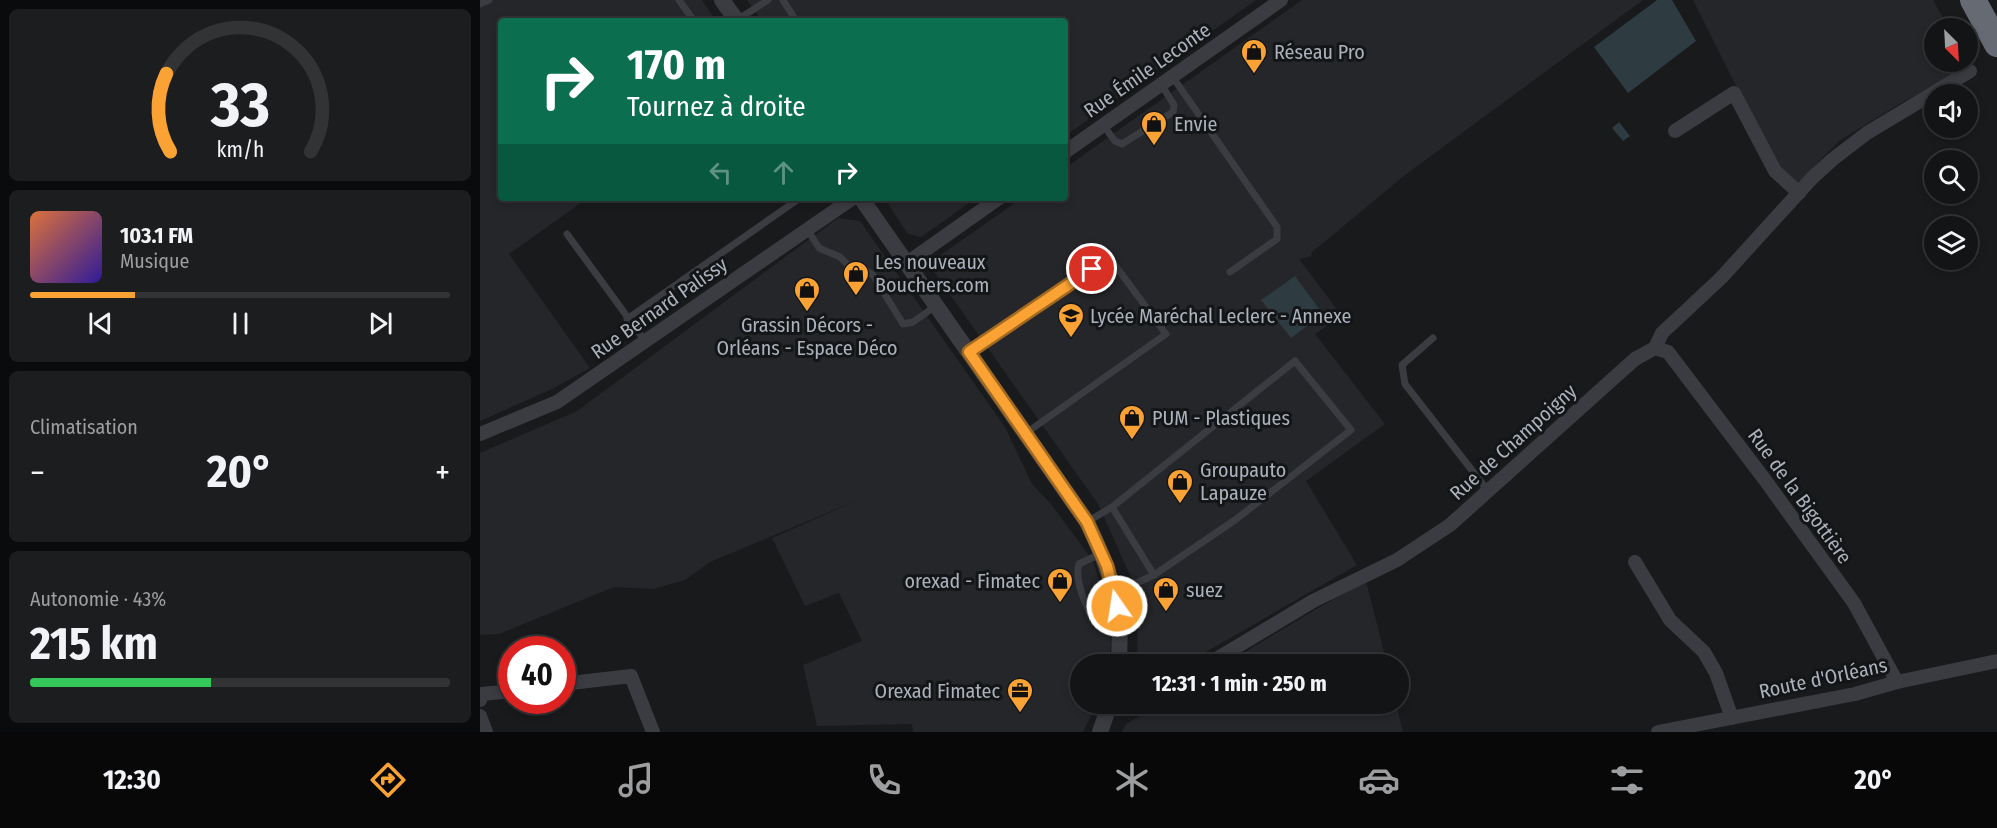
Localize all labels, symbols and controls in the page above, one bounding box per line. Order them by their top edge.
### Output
street label: Rue Émile Leconte [1079,17,1215,123]
north arrow [1924,18,1978,72]
map controls [1924,18,1978,270]
shop icon: Réseau Pro [1239,37,1269,75]
text: 170 m [627,40,726,90]
place label: Réseau Pro [1274,40,1365,64]
icon: right [528,42,606,120]
text: 33 [209,68,270,143]
button: sound [1924,84,1978,138]
text: Tournez à droite [627,91,806,123]
shop icon: Envie [1139,109,1169,147]
place label: Envie [1174,112,1217,136]
text: km/h [216,137,264,163]
button: search [1924,150,1978,204]
icon: left [704,156,737,189]
icon: ahead [767,156,800,189]
icon: right [830,156,863,189]
button: layers [1924,216,1978,270]
text: 103.1 FM [120,222,193,249]
pin [1066,243,1117,294]
text: Musique [120,249,189,273]
place label: Les nouveaux Bouchers.com [875,250,989,297]
street label: Rue Bernard Palissy [586,252,732,364]
icon: arrive [1075,252,1108,285]
shop icon: Les nouveaux Bouchers.com [841,259,871,297]
shop icon: Grassin Décors - Orléans - Espace Déco [792,275,822,313]
school or university icon: Lycée Maréchal Leclerc - Annexe [1056,301,1086,339]
place label: Lycée Maréchal Leclerc - Annexe [1090,304,1351,328]
icon: previous [84,307,117,340]
icon: pause [224,307,257,340]
icon: next [364,307,397,340]
place label: Grassin Décors - Orléans - Espace Déco [716,313,898,360]
street label: Rue de Champoigny [1445,379,1581,505]
shop icon: PUM - Plastiques [1117,403,1147,441]
place label: PUM - Plastiques [1152,406,1290,430]
text: Climatisation [30,415,138,439]
street label: Rue de la Bigottière [1743,424,1857,568]
text: 20° [207,445,273,499]
text: − [30,453,45,493]
text: + [435,453,450,493]
place label: Groupauto Lapauze [1200,458,1286,505]
shop icon: Groupauto Lapauze [1165,467,1195,505]
shop icon: orexad - Fimatec [1045,566,1075,604]
place label: orexad - Fimatec [905,569,1040,593]
position arrow [1085,574,1149,638]
shop icon: suez [1151,575,1181,613]
place label: suez [1186,578,1223,602]
text: Autonomie · 43% [30,587,166,611]
text: 215 km [30,617,158,671]
speed limit sign: 40 [498,636,576,714]
street label: Route d'Orléans [1757,653,1889,703]
text: 12:31 · 1 min · 250 m [1152,670,1327,697]
office icon: Orexad Fimatec [1005,676,1035,714]
place label: Orexad Fimatec [875,679,1000,703]
icon: directions [367,759,409,801]
icon: music [615,759,657,801]
icon: phone [863,759,905,801]
icon: climate [1111,759,1153,801]
icon: car [1358,759,1400,801]
icon: filters [1606,759,1648,801]
text: 12:30 [103,764,161,796]
text: 20° [1854,764,1894,796]

